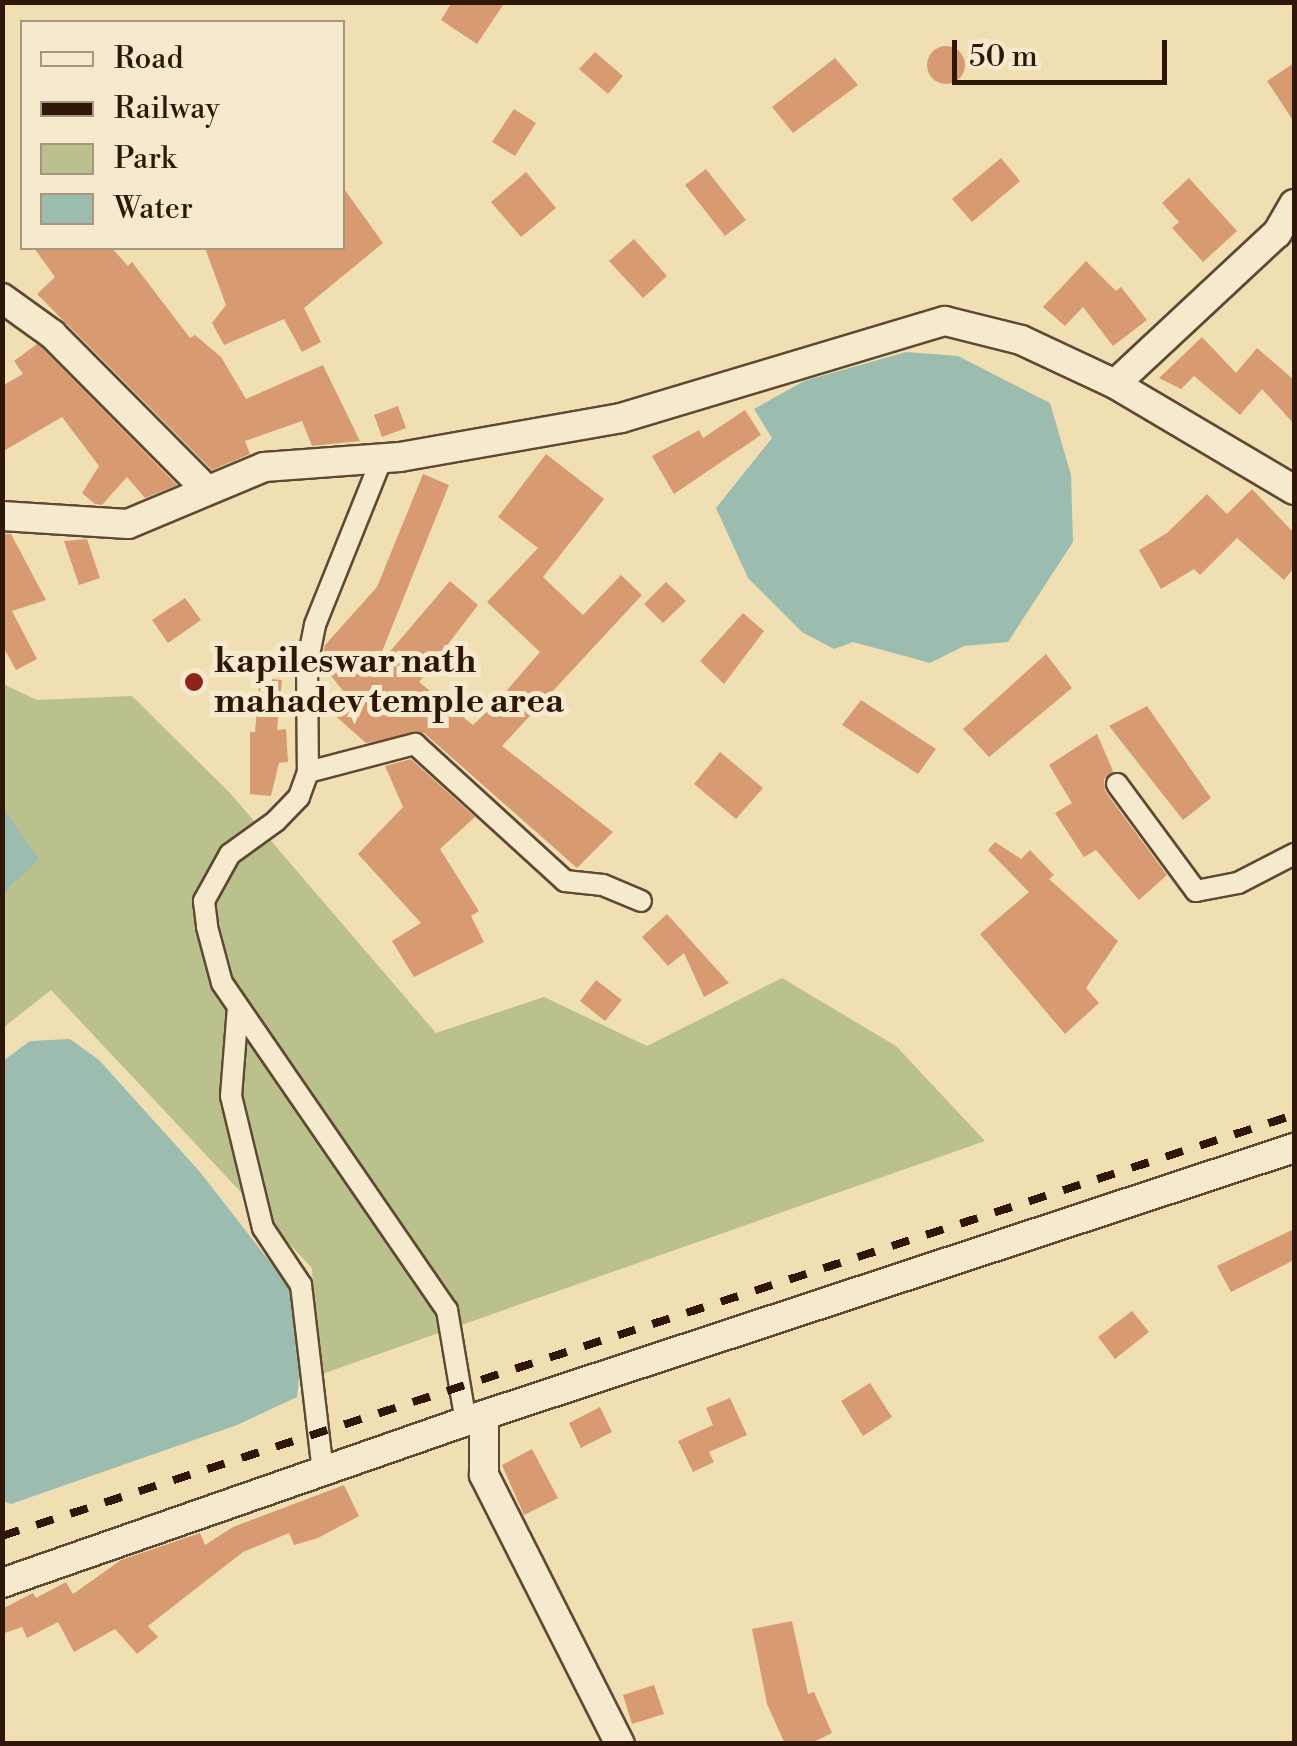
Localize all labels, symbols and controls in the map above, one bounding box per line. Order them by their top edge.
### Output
legend [20,20,345,250]
scale bar [957,20,1172,82]
text: 50 m [969,38,1038,76]
text: Road [114,40,184,78]
text: Railway [114,90,220,128]
text: Park [114,140,176,178]
text: Water [114,190,193,228]
place label: kapileswar nath mahadev temple area [214,641,564,723]
marker: kapileswar nath mahadev temple area [183,671,205,693]

